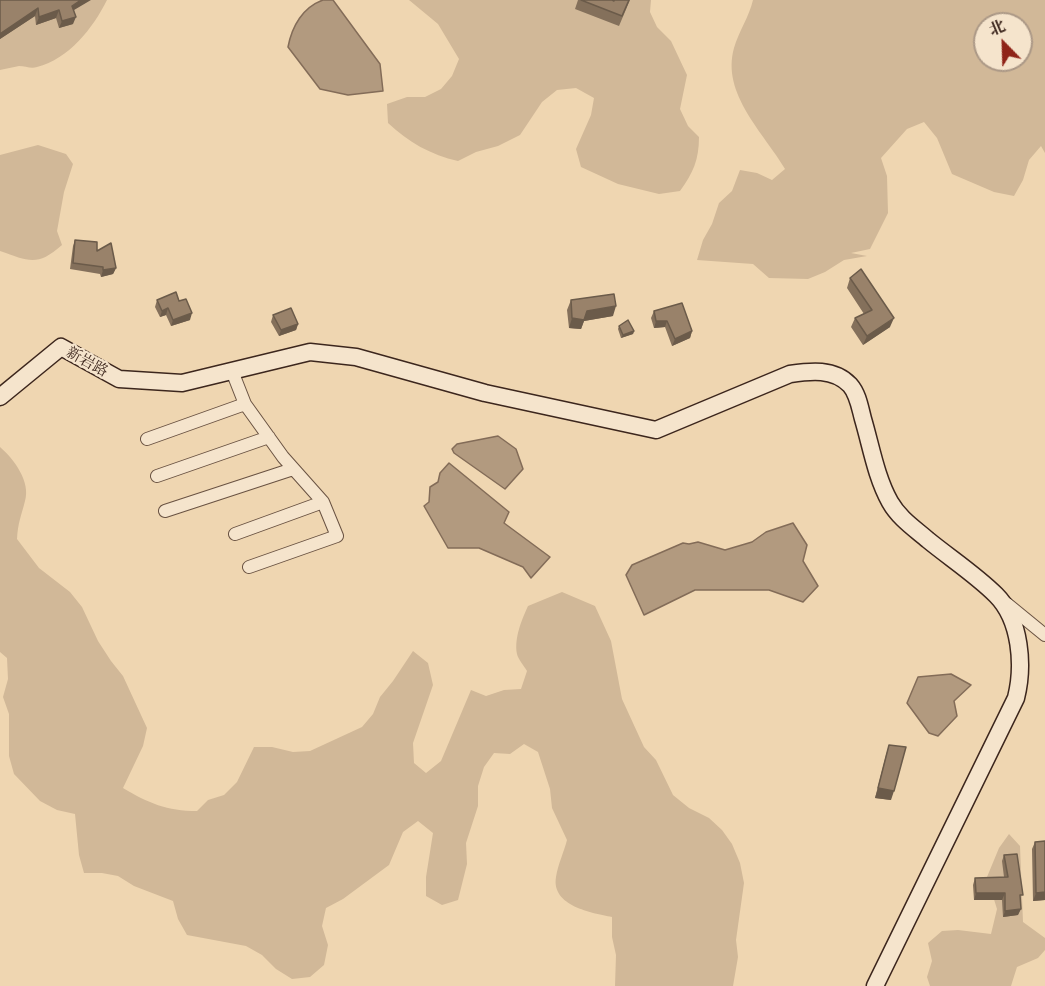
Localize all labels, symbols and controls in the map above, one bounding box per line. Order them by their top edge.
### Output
north arrow [973,12,1033,72]
text: 北 [985,15,1008,40]
street label: 新岩路 [63,343,111,381]

